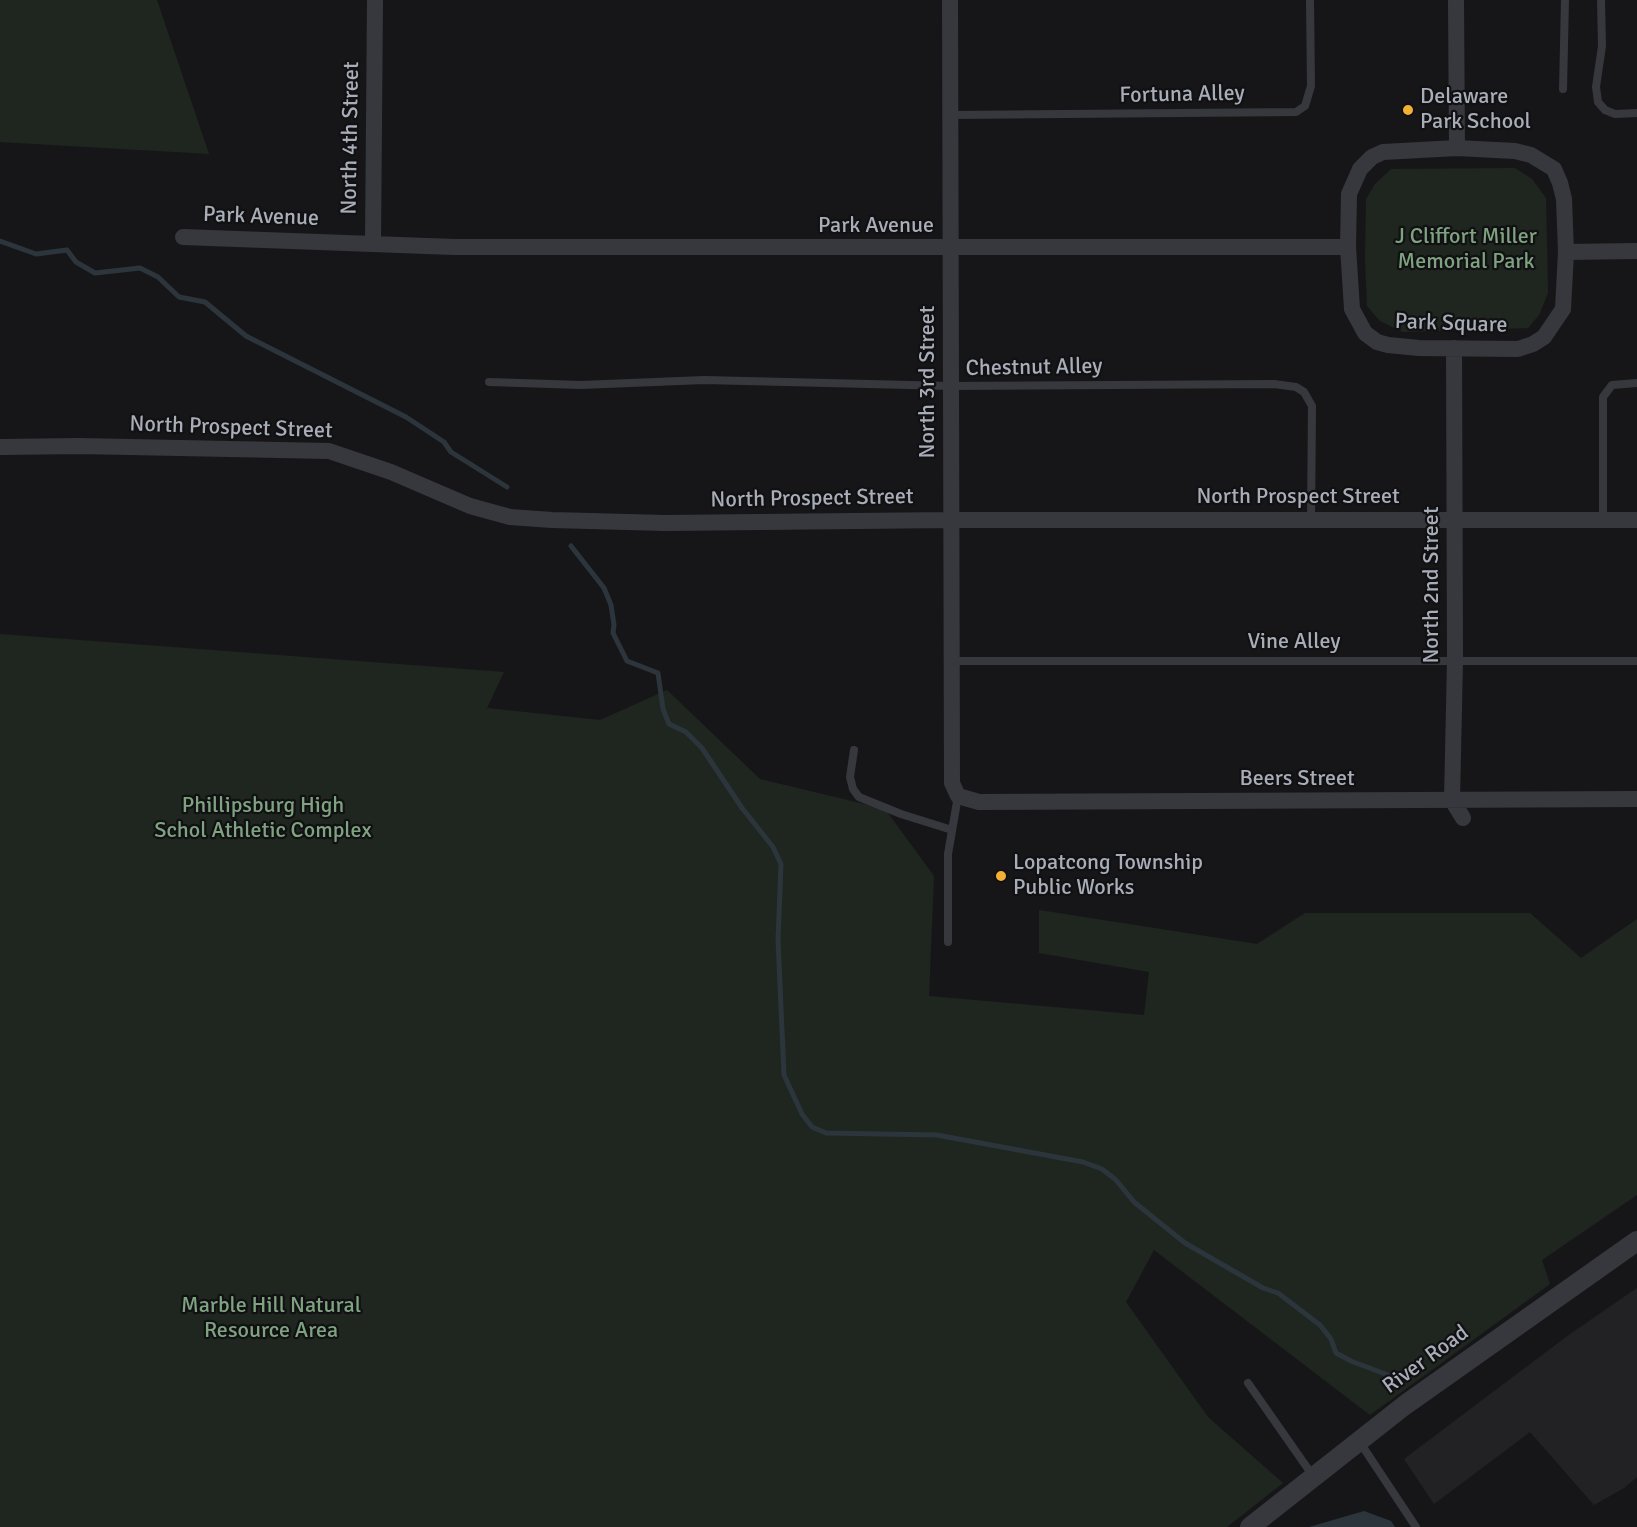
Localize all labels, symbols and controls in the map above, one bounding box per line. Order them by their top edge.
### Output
street label: North 4th Street [336,61,366,215]
street label: Fortuna Alley [1119,81,1245,109]
place label: Delaware Park School [1420,84,1531,136]
marker: Delaware Park School [1401,103,1415,117]
street label: Park Avenue [203,202,319,232]
street label: Park Avenue [818,213,934,239]
park label: J Cliffort Miller Memorial Park [1395,224,1537,276]
street label: North 3rd Street [915,305,941,459]
street label: Park Square [1394,309,1508,339]
street label: Chestnut Alley [965,354,1103,382]
street label: North Prospect Street [129,411,333,445]
street label: North Prospect Street [710,484,914,514]
street label: North Prospect Street [1196,484,1400,510]
street label: North 2nd Street [1419,506,1445,664]
street label: Vine Alley [1247,629,1341,655]
street label: Beers Street [1239,766,1355,792]
park label: Phillipsburg High Schol Athletic Complex [154,793,372,844]
place label: Lopatcong Township Public Works [1013,850,1203,902]
marker: Lopatcong Township Public Works [994,869,1008,883]
park label: Marble Hill Natural Resource Area [181,1293,361,1344]
street label: River Road [1378,1320,1474,1400]

